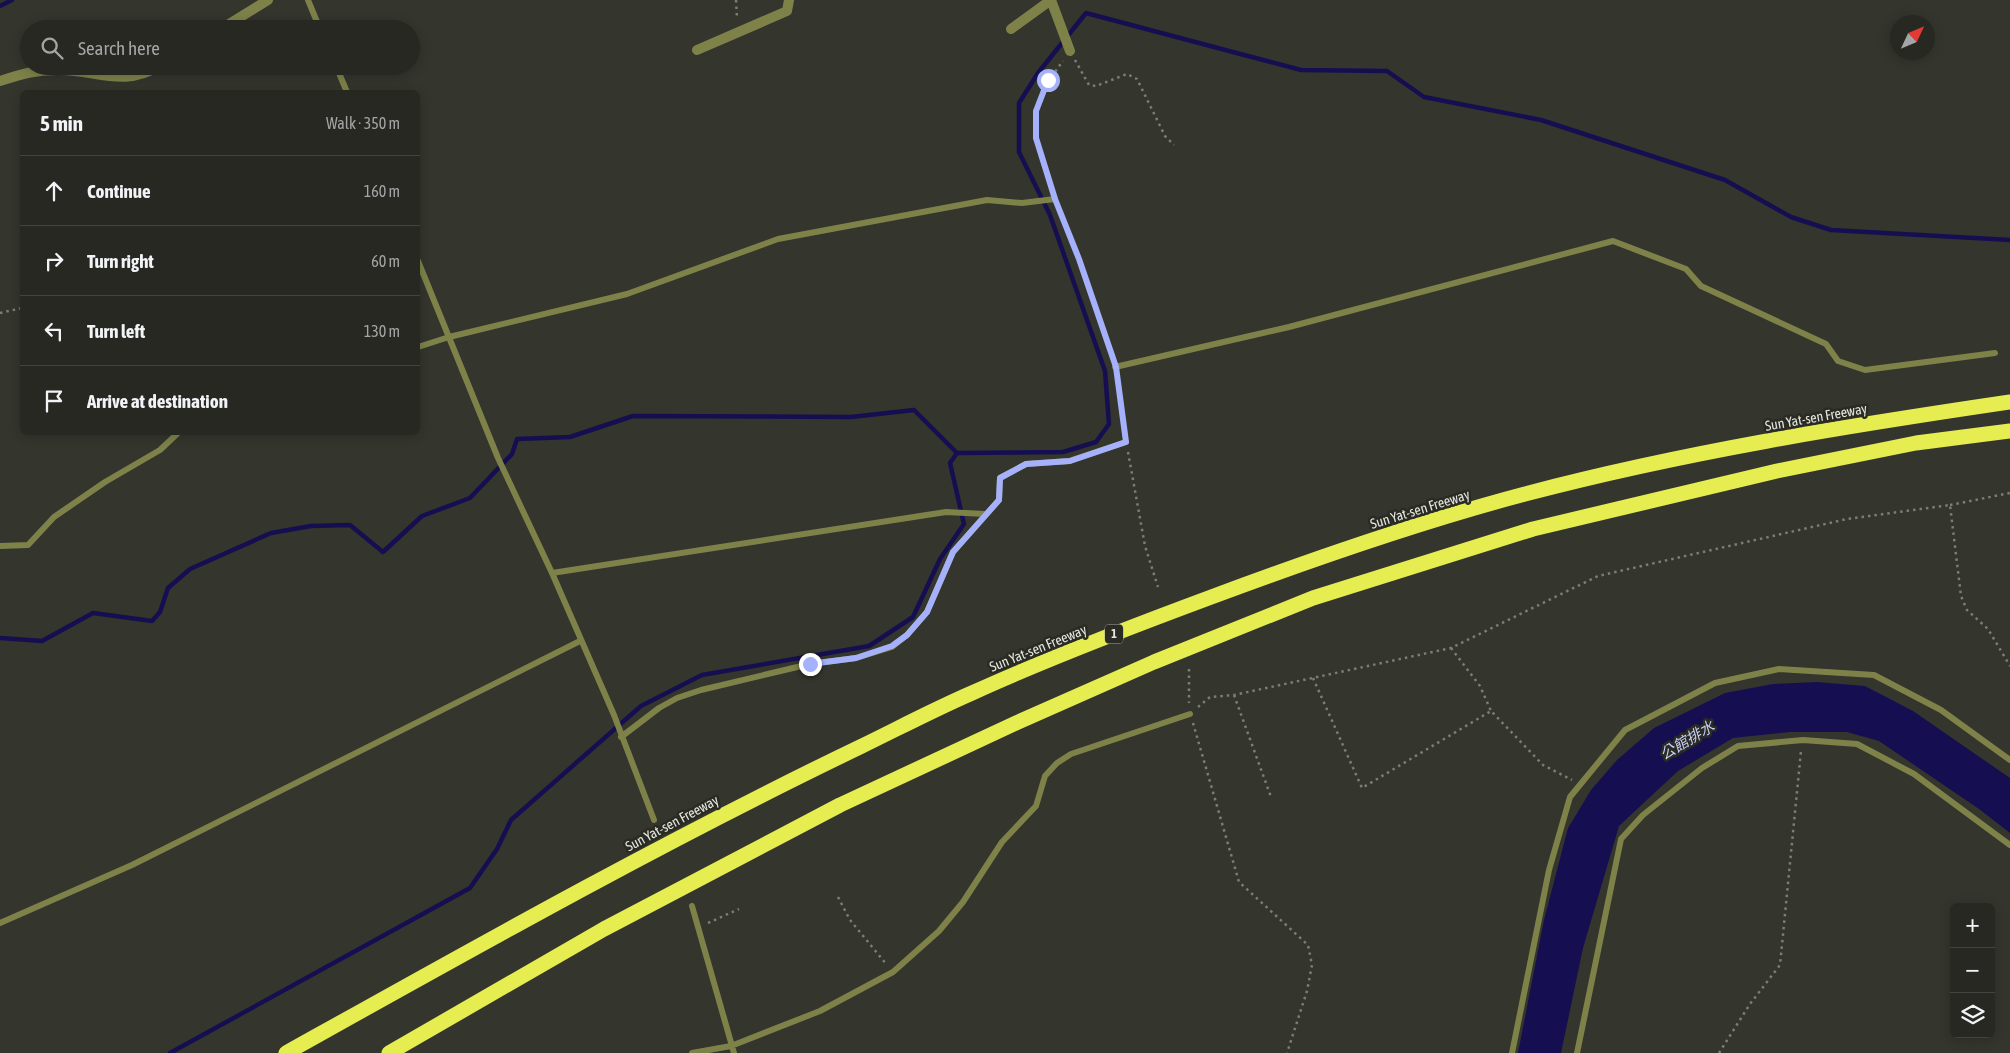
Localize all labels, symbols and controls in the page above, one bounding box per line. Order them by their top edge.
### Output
north arrow [1890,15,1935,60]
search box [20,20,420,75]
icon: search [38,34,66,62]
text: Search here [78,37,160,59]
route start [1037,69,1060,92]
text: 5 min [40,111,83,135]
text: Walk · 350 m [326,114,400,132]
icon: ahead [40,177,68,205]
text: Continue [87,180,151,202]
text: 160 m [364,182,400,200]
icon: right [40,247,68,275]
text: Turn right [87,250,154,272]
text: 60 m [371,252,400,270]
icon: left [40,317,68,345]
text: Turn left [87,320,145,342]
text: 130 m [364,322,400,340]
icon: arrive [40,387,68,415]
text: Arrive at destination [87,390,228,412]
street label: Sun Yat-sen Freeway [1764,400,1868,434]
street label: Sun Yat-sen Freeway [1368,486,1472,532]
street label: Sun Yat-sen Freeway [987,621,1089,675]
road number: 1 [1105,624,1123,644]
route end [799,653,822,676]
water label: 公館排水 [1657,717,1718,763]
street label: Sun Yat-sen Freeway [623,792,722,854]
map controls [1950,903,1995,1038]
button: + [1950,903,1995,948]
button: − [1950,948,1995,993]
button: layers [1950,993,1995,1038]

